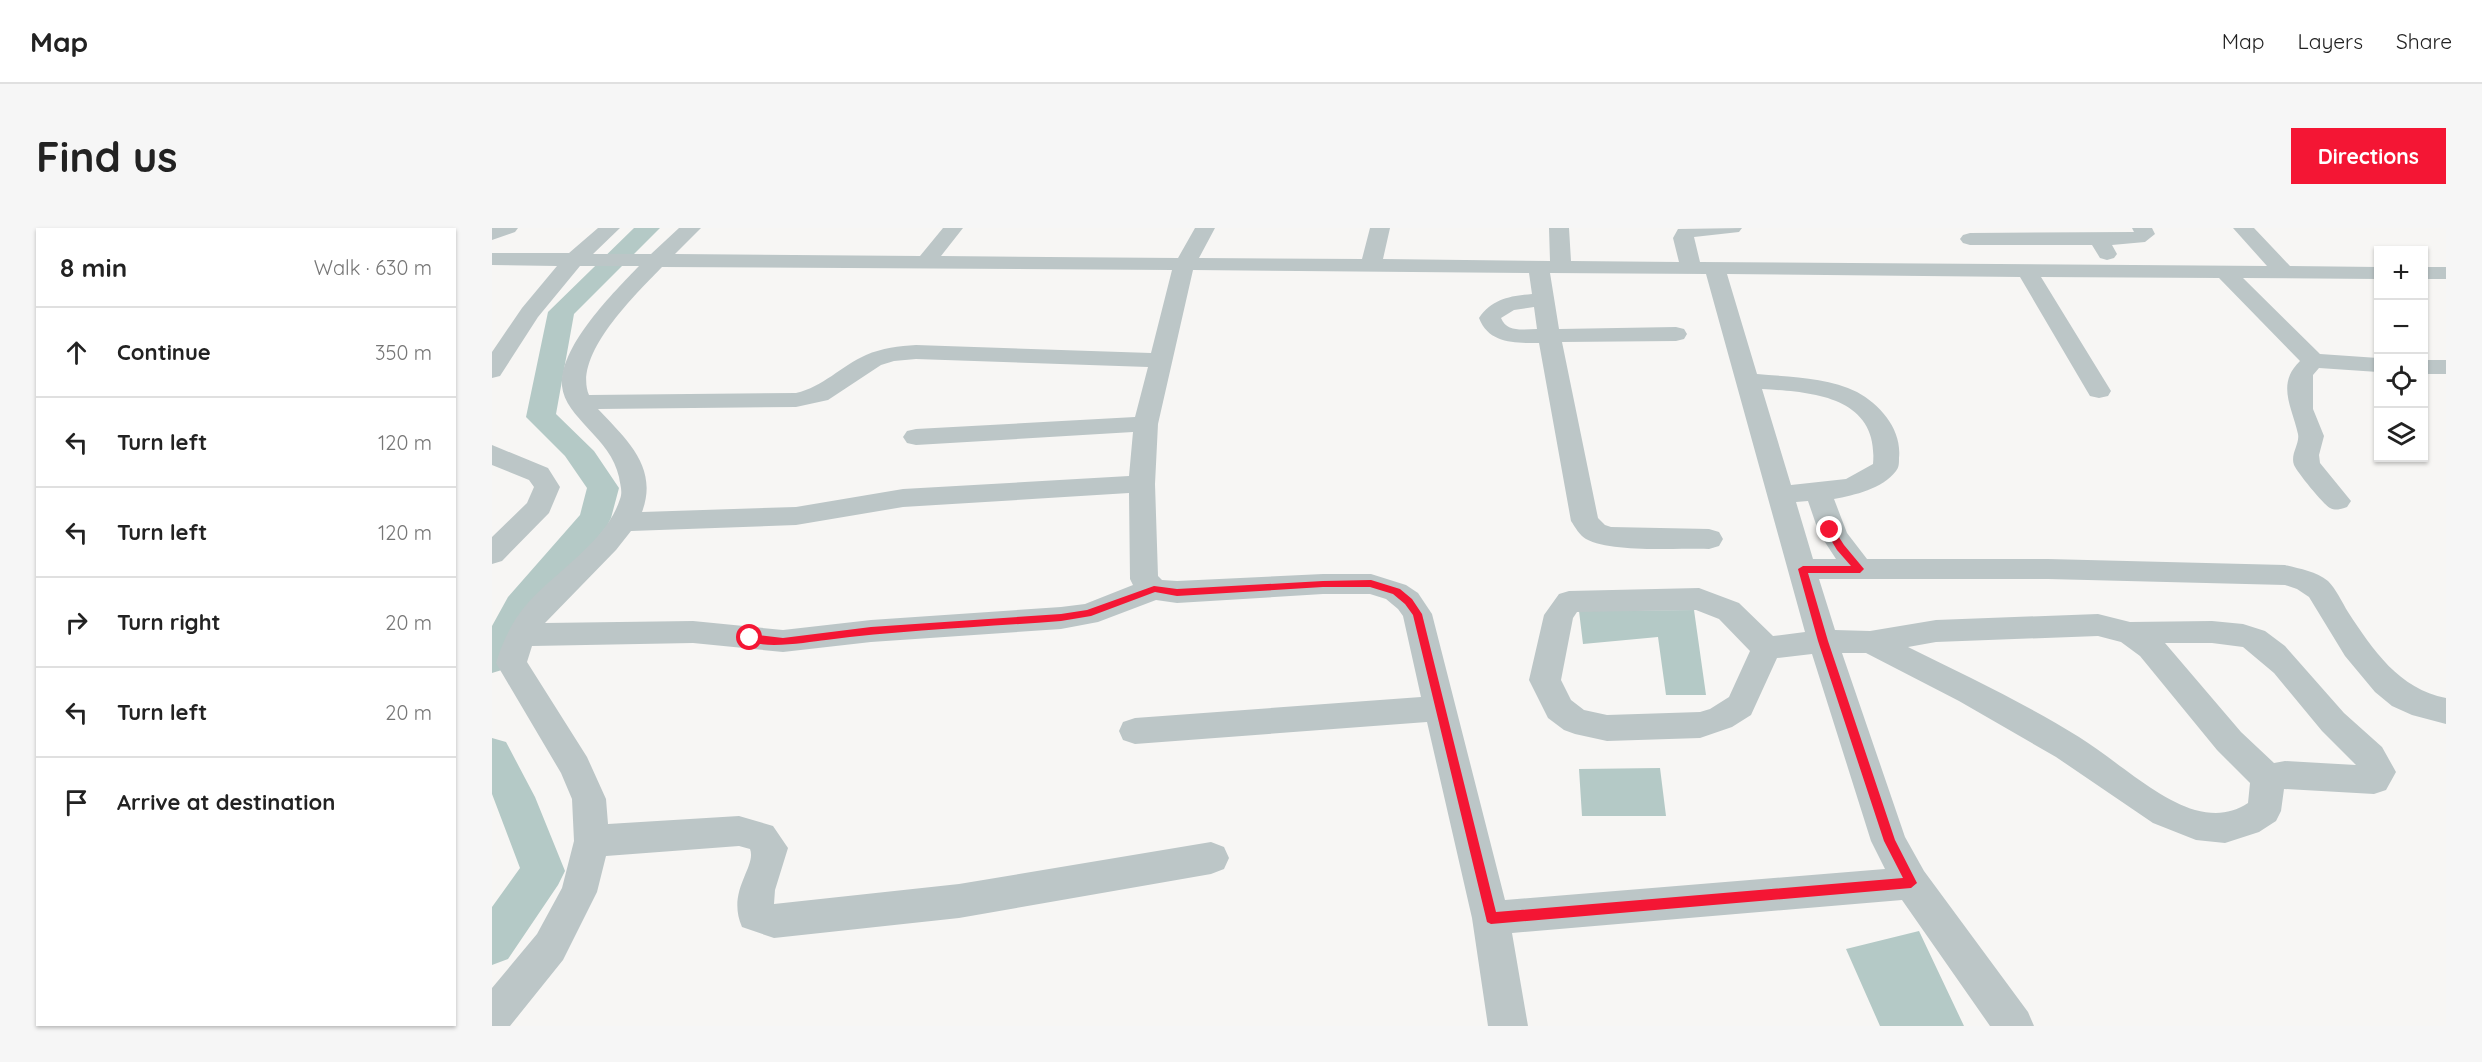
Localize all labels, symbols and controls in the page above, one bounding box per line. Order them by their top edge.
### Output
text: Map [30,24,88,59]
text: Map [2222,28,2265,54]
text: Layers [2298,28,2363,54]
text: Share [2396,28,2452,54]
button: Directions [2291,128,2446,184]
text: Find us [36,130,178,183]
map controls [2374,246,2428,462]
button: + [2374,246,2428,300]
text: 8 min [60,251,127,284]
text: Walk · 630 m [314,255,432,280]
button: − [2374,300,2428,354]
icon: ahead [60,336,93,369]
text: Continue [117,338,211,366]
text: 350 m [375,340,432,365]
button: locate [2374,354,2428,408]
button: layers [2374,408,2428,462]
icon: left [60,426,93,459]
text: Turn left [117,428,207,456]
text: 120 m [378,430,432,455]
icon: left [60,516,93,549]
route end [1816,516,1842,542]
text: Turn left [117,518,207,546]
text: 120 m [378,520,432,545]
icon: right [60,606,93,639]
text: Turn right [117,608,221,636]
text: 20 m [385,610,432,635]
route start [736,624,762,650]
icon: left [60,696,93,729]
text: Turn left [117,698,207,726]
text: 20 m [385,700,432,725]
icon: arrive [60,786,93,819]
text: Arrive at destination [117,788,335,816]

